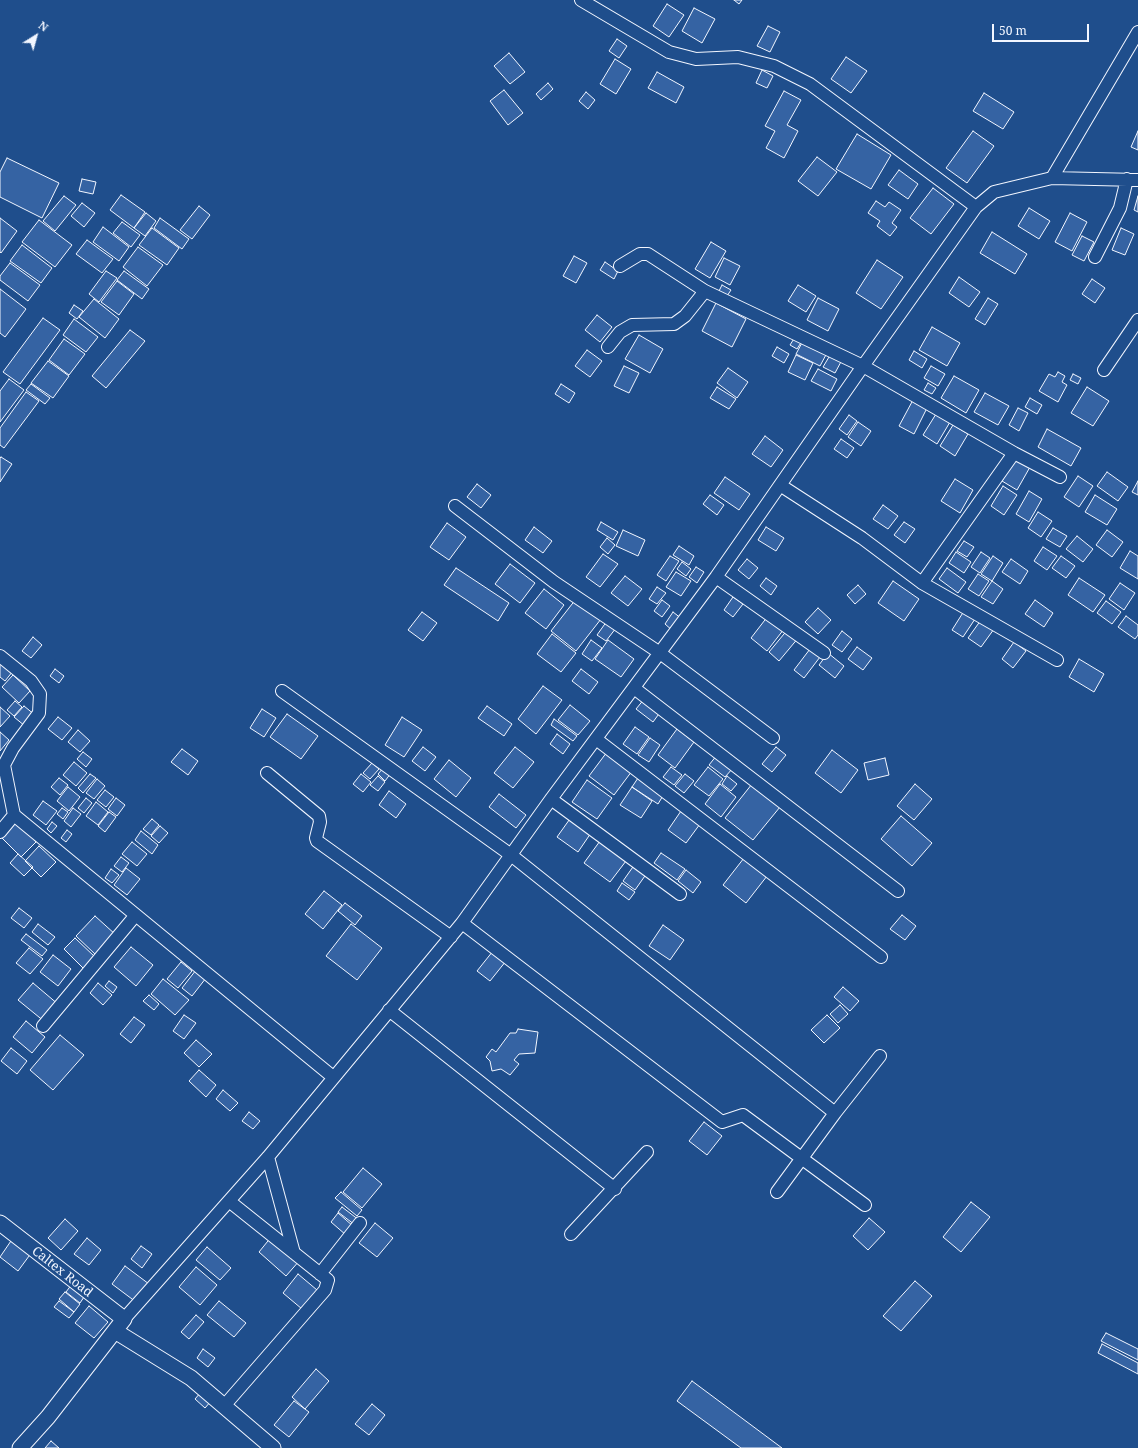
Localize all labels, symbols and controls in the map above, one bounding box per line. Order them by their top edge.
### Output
north arrow [16,16,56,56]
scale bar [994,16,1091,42]
text: N [36,17,51,35]
text: 50 m [999,22,1027,39]
street label: Caltex Road [28,1243,96,1301]

